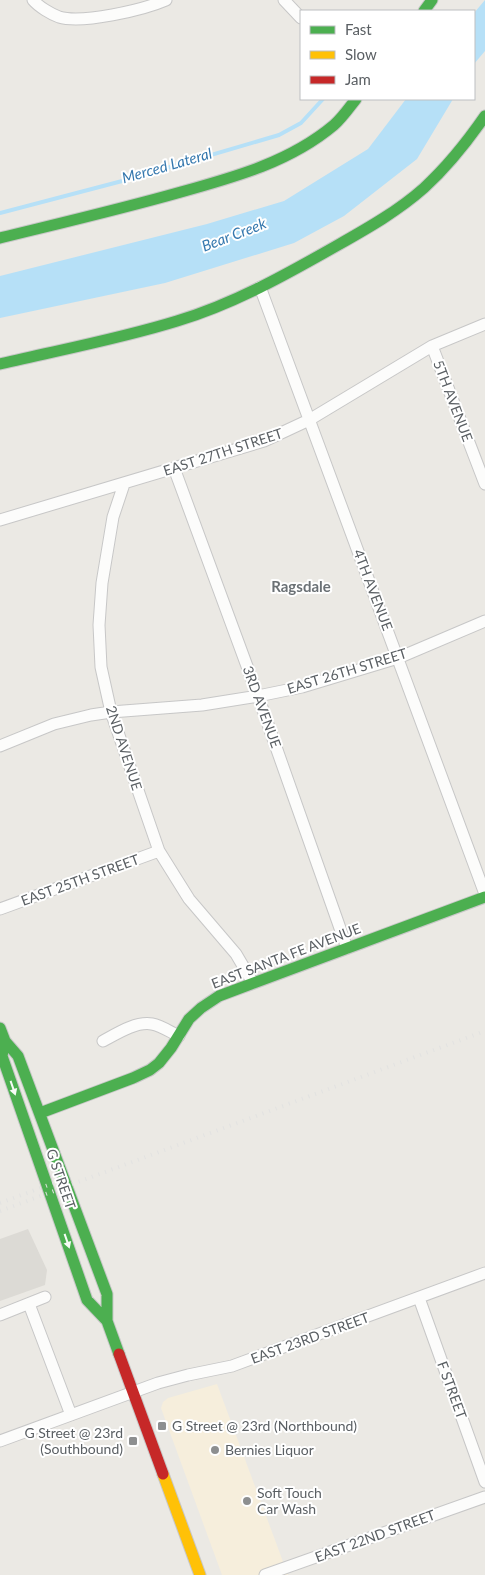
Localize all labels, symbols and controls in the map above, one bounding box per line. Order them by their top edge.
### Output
legend [300,10,475,100]
text: Fast [345,20,372,38]
text: Slow [345,45,377,63]
text: Jam [345,70,371,88]
water label: Merced Lateral [120,143,214,186]
water label: Bear Creek [199,213,269,255]
street label: 5TH AVENUE [430,358,477,444]
street label: EAST 27TH STREET [161,424,285,479]
street label: 4TH AVENUE [350,547,397,633]
district label: Ragsdale [271,577,331,595]
street label: EAST 26TH STREET [285,644,410,697]
street label: 3RD AVENUE [240,664,285,750]
street label: 2ND AVENUE [103,703,146,792]
street label: EAST 25TH STREET [18,850,142,909]
street label: EAST SANTA FE AVENUE [209,919,363,992]
one-way arrow [9,1081,17,1096]
street label: G STREET [43,1146,80,1212]
one-way arrow [64,1234,71,1249]
street label: EAST 23RD STREET [248,1308,372,1367]
street label: F STREET [434,1359,471,1422]
place label: G Street @ 23rd (Northbound) [172,1417,357,1434]
marker: G Street @ 23rd (Northbound) [156,1420,168,1432]
place label: G Street @ 23rd (Southbound) [25,1424,123,1457]
marker: G Street @ 23rd (Southbound) [127,1435,139,1447]
place label: Bernies Liquor [225,1441,314,1458]
marker: Bernies Liquor [209,1444,221,1456]
place label: Soft Touch Car Wash [257,1484,322,1517]
marker: Soft Touch Car Wash [241,1495,253,1507]
street label: EAST 22ND STREET [312,1506,438,1565]

